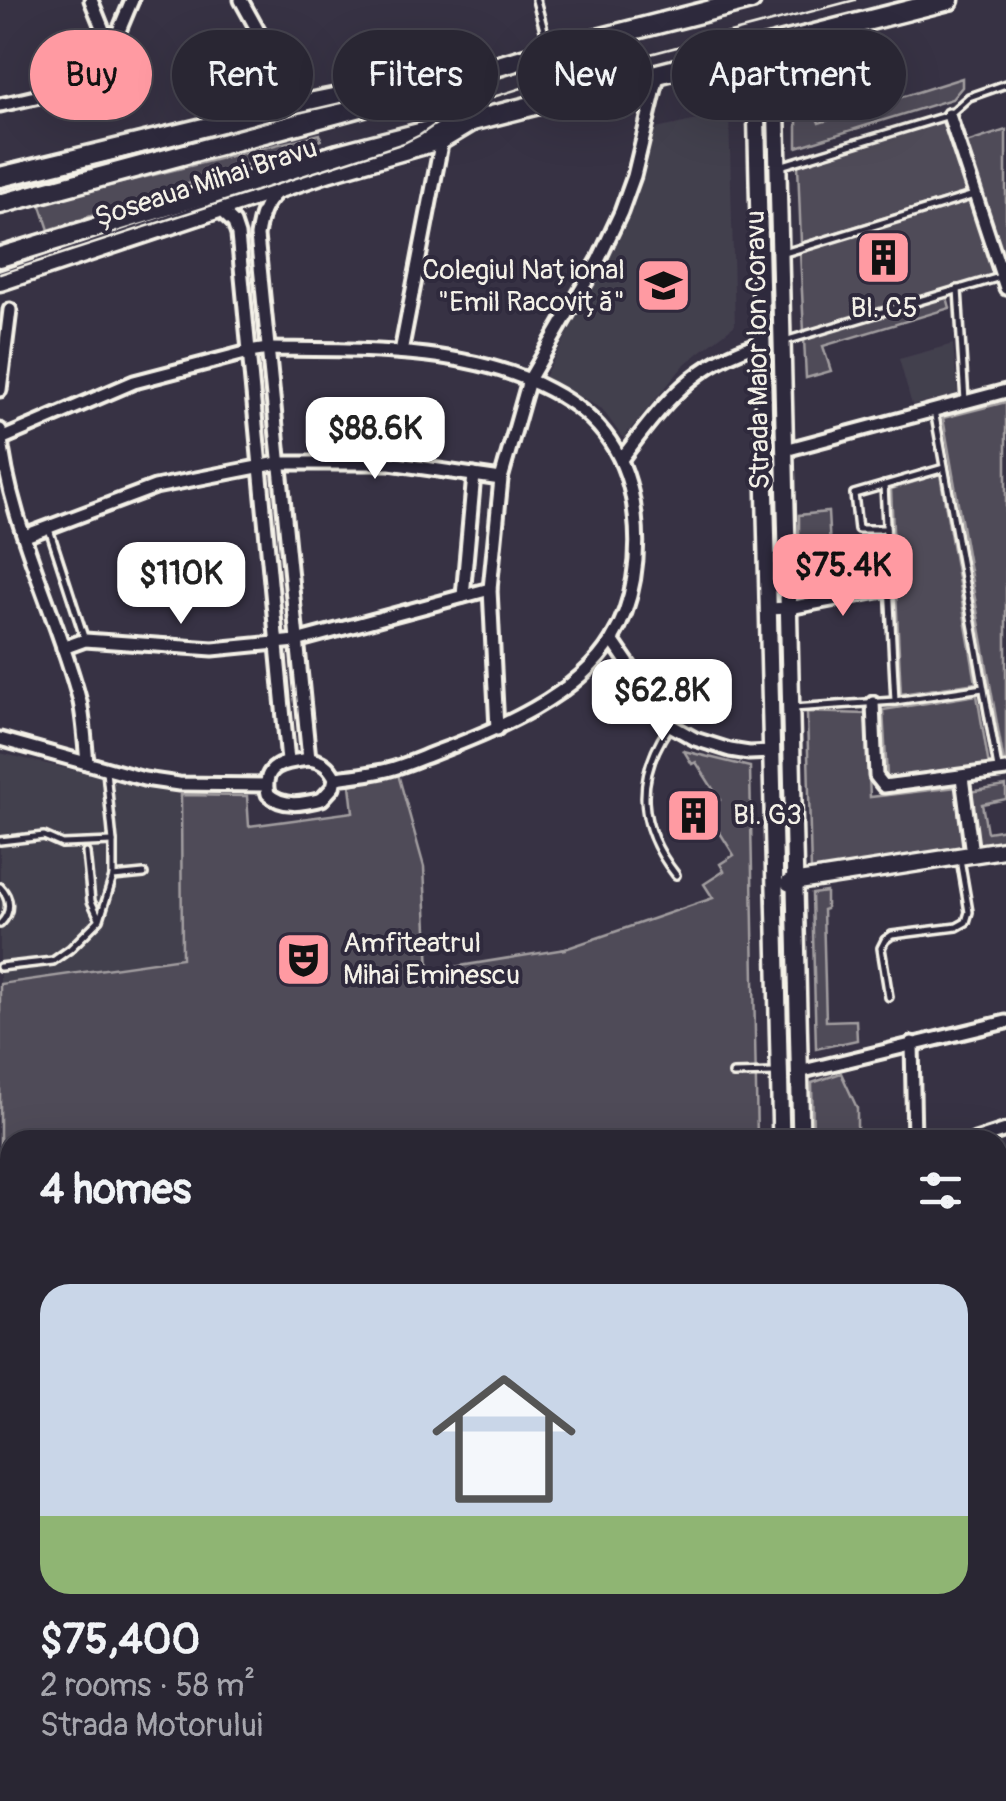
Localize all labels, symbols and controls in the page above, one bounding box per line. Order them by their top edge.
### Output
chip: Buy [30,30,152,120]
chip: Rent [172,30,313,120]
chip: Filters [333,30,498,120]
chip: New [518,30,652,120]
chip: Apartment [672,30,906,120]
street label: Șoseaua Mihai Bravu [90,131,322,235]
street label: Strada Maior Ion Coravu [738,210,778,490]
building icon: Bl. C5 [854,227,914,287]
place label: Colegiul Național "Emil Racoviță" [422,253,625,320]
school or university icon: Colegiul Național "Emil Racoviță" [634,256,694,316]
place label: Bl. C5 [850,291,918,326]
pin: $88.6K [294,397,456,482]
text: $88.6K [328,409,422,449]
pin: $75.4K [762,534,924,619]
pin: $110K [111,542,251,627]
text: $75.4K [795,546,891,586]
text: $110K [139,554,223,594]
pin: $62.8K [581,659,743,744]
text: $62.8K [614,671,710,711]
building icon: Bl. G3 [664,785,724,845]
place label: Bl. G3 [733,798,802,833]
place label: Amfiteatrul Mihai Eminescu [343,926,520,993]
theatre icon: Amfiteatrul Mihai Eminescu [274,929,334,989]
icon: filters [913,1163,968,1218]
text: 4 homes [40,1164,191,1216]
icon: home [414,1349,594,1529]
text: $75,400 [40,1614,200,1666]
text: 2 rooms · 58 m² [40,1666,255,1706]
text: Strada Motorului [40,1706,263,1746]

